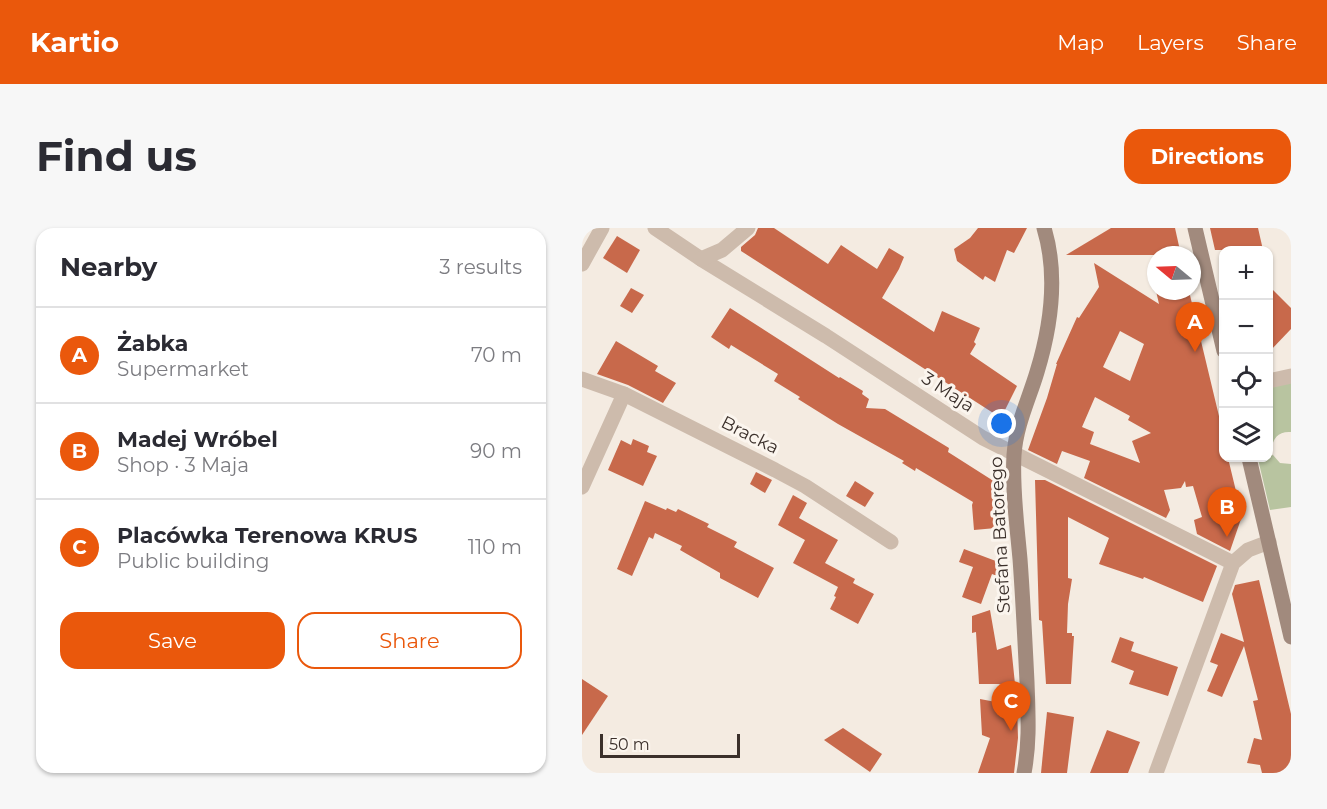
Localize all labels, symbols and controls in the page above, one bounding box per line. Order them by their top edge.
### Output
text: Kartio [30,25,119,59]
text: Map [1057,30,1104,55]
text: Layers [1137,30,1204,55]
text: Share [1237,30,1297,55]
button: Directions [1124,129,1291,184]
text: Find us [36,130,197,182]
north arrow [1147,246,1201,300]
map controls [1219,246,1273,462]
button: + [1219,246,1273,300]
text: Nearby [60,251,157,283]
text: 3 results [439,255,522,279]
button: − [1219,300,1273,354]
pin: A [1176,302,1214,352]
text: Żabka [117,330,188,357]
text: A [72,343,87,367]
text: 70 m [471,343,522,367]
button: locate [1219,354,1273,408]
text: Supermarket [117,357,249,381]
street label: 3 Maja [918,367,978,417]
button: layers [1219,408,1273,462]
your location [987,409,1016,438]
street label: Bracka [717,411,783,459]
text: Madej Wróbel [117,426,278,453]
text: B [72,439,87,463]
text: 90 m [470,439,522,463]
text: Shop · 3 Maja [117,453,249,477]
street label: Stefana Batorego [985,456,1015,614]
pin: B [1208,488,1246,537]
text: Placówka Terenowa KRUS [117,522,418,549]
text: C [72,535,87,559]
text: 110 m [468,535,522,559]
text: Public building [117,549,270,573]
button: Save [60,612,285,669]
button: Share [297,612,522,669]
pin: C [992,682,1030,731]
scale bar [600,731,740,758]
text: 50 m [609,735,650,754]

